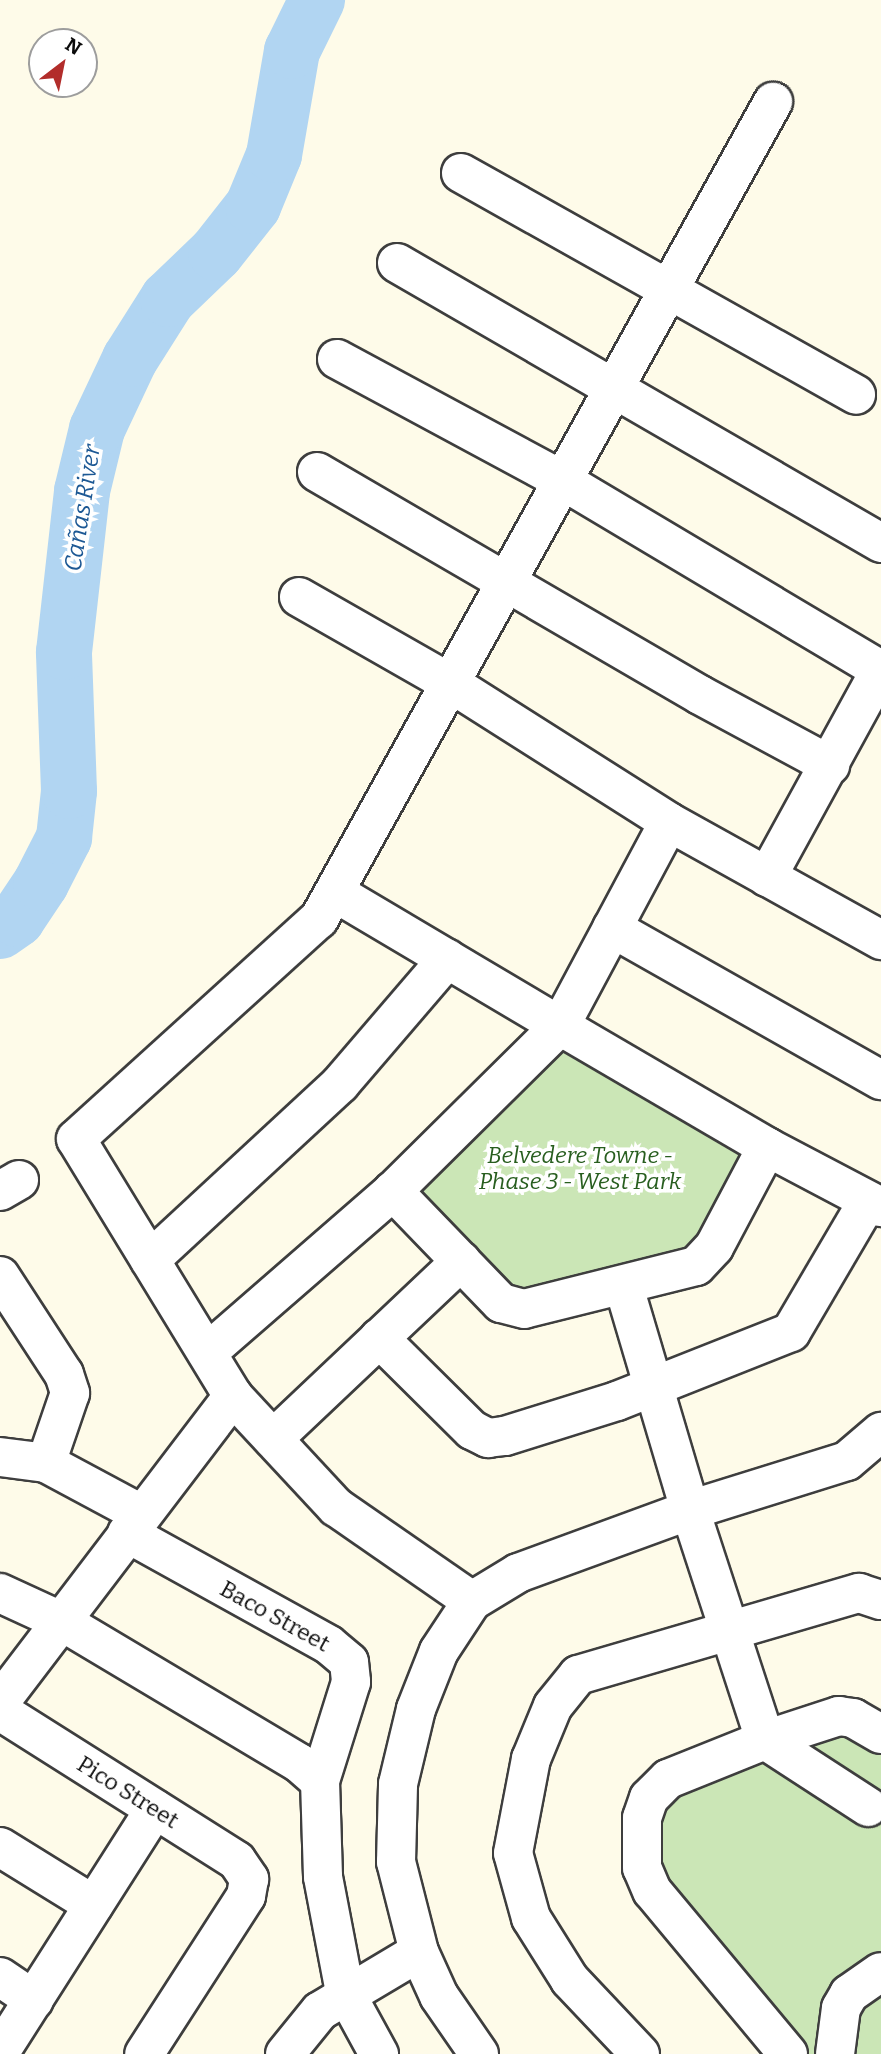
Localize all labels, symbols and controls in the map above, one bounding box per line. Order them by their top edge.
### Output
north arrow [28,28,98,98]
text: N [61,33,86,60]
water label: Cañas River [59,443,107,573]
park label: Belvedere Towne - Phase 3 - West Park [479,1141,681,1195]
street label: Baco Street [215,1575,335,1657]
street label: Pico Street [72,1750,184,1834]

